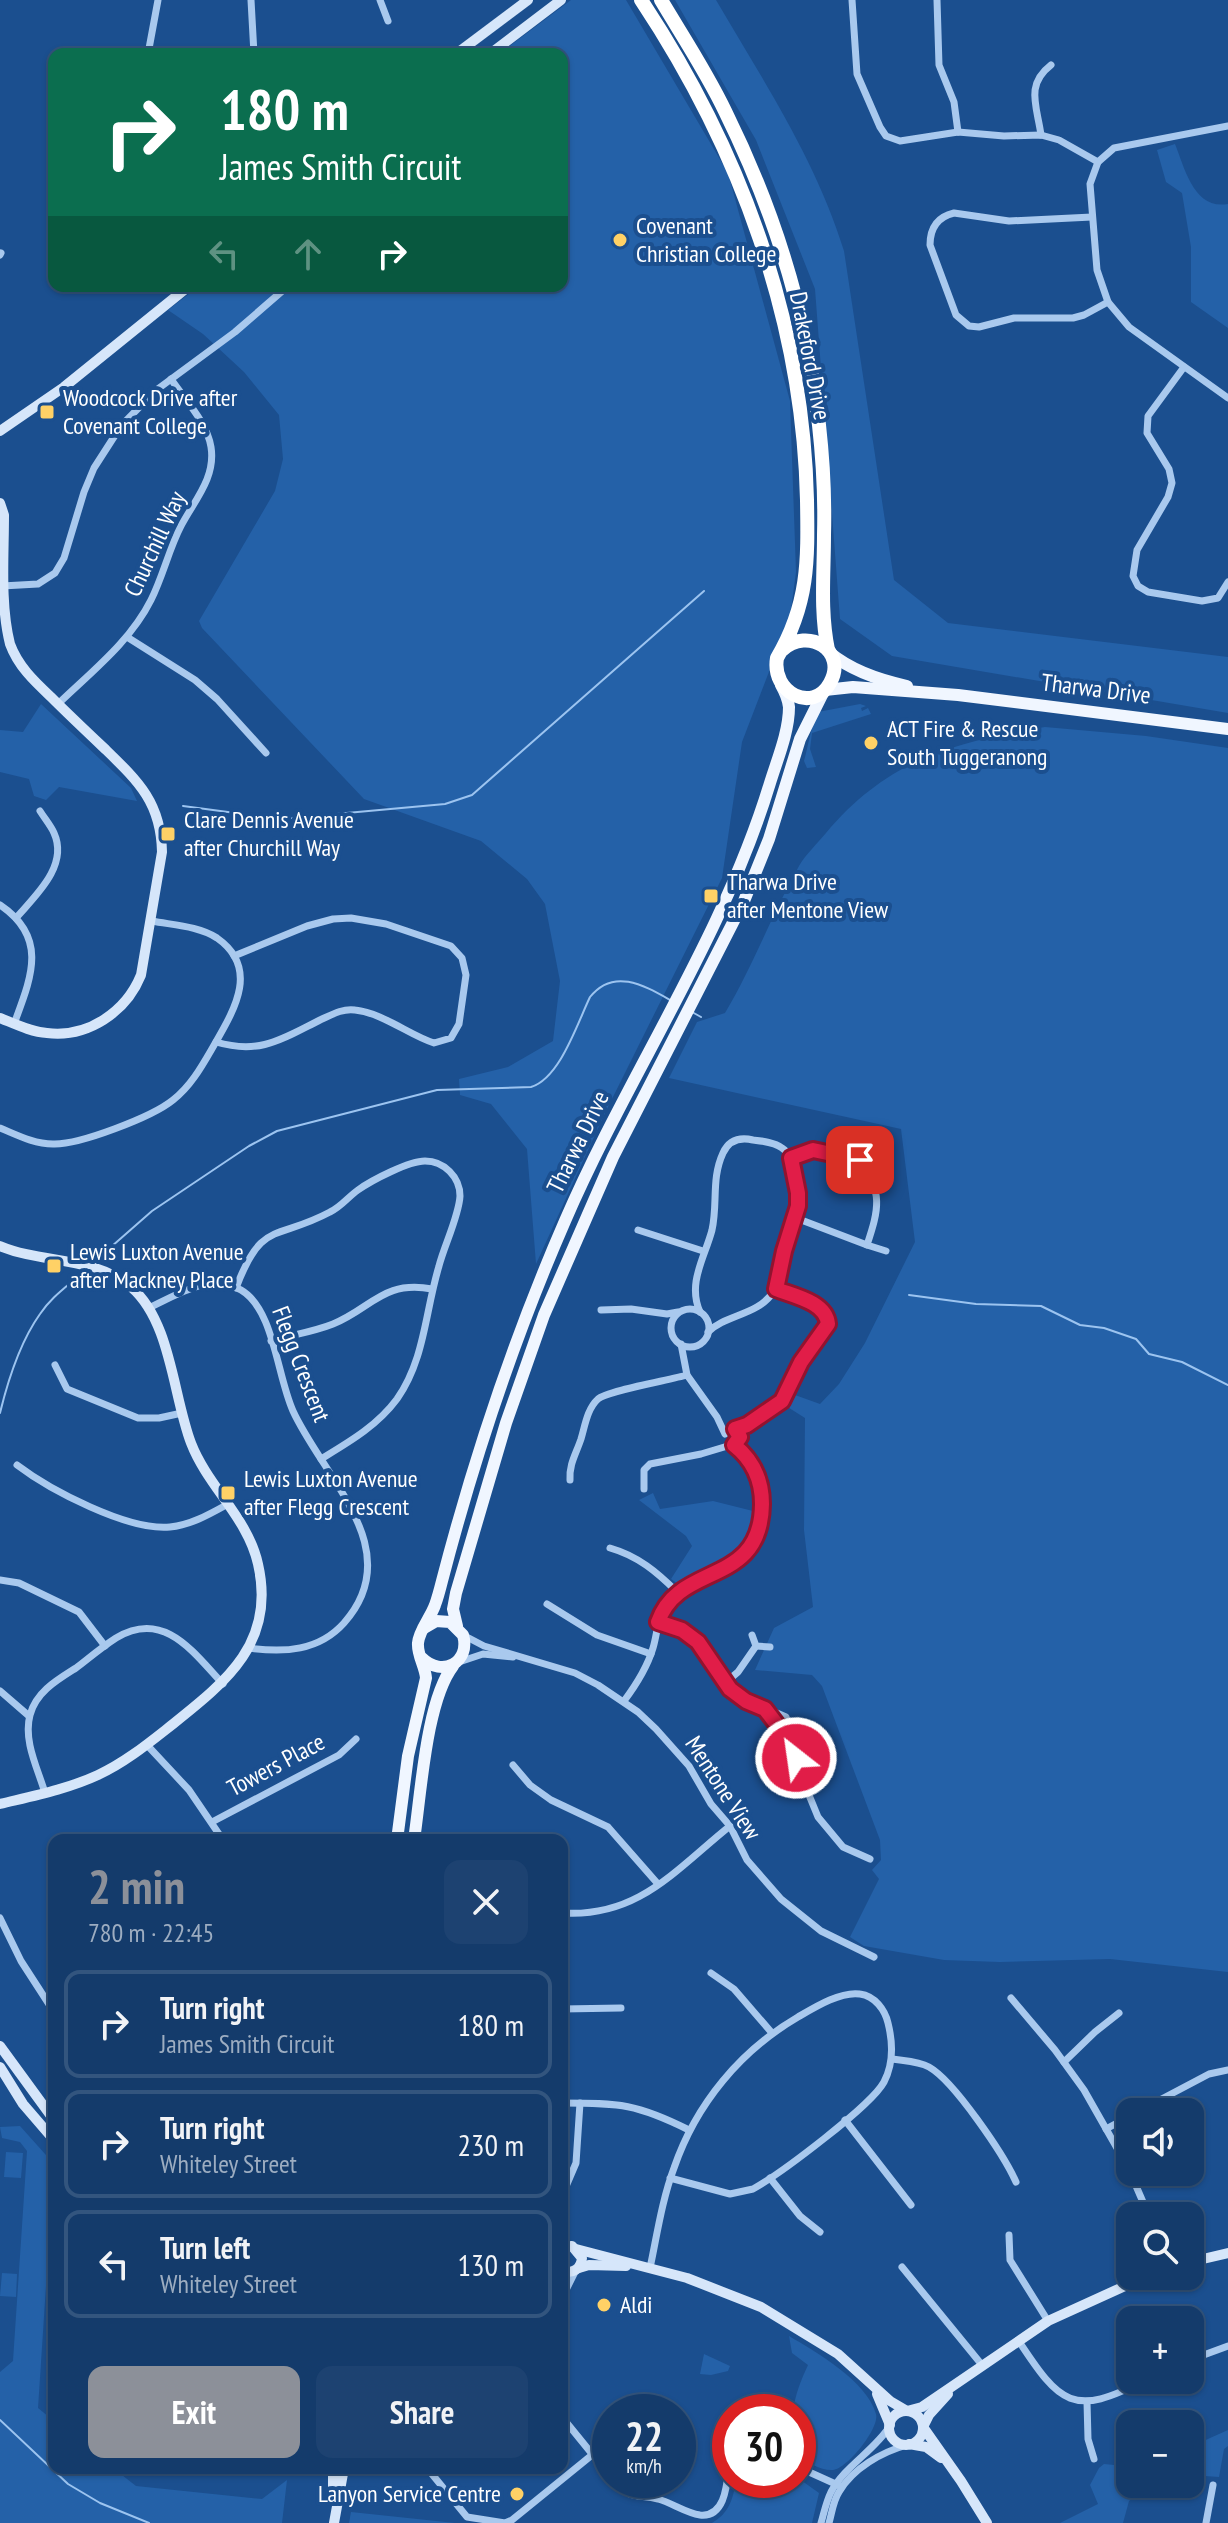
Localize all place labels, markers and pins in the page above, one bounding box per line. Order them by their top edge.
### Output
place label: Covenant Christian College [636,210,776,269]
marker: Covenant Christian College [611,231,629,249]
place label: Woodcock Drive after Covenant College [63,382,238,441]
marker: Woodcock Drive after Covenant College [38,403,56,421]
place label: ACT Fire & Rescue South Tuggeranong [887,713,1047,772]
marker: ACT Fire & Rescue South Tuggeranong [862,734,880,752]
place label: Clare Dennis Avenue after Churchill Way [184,804,354,863]
marker: Clare Dennis Avenue after Churchill Way [159,825,177,843]
place label: Tharwa Drive after Mentone View [727,866,889,925]
marker: Tharwa Drive after Mentone View [702,887,720,905]
pin [826,1126,894,1194]
place label: Lewis Luxton Avenue after Mackney Place [70,1236,244,1295]
marker: Lewis Luxton Avenue after Mackney Place [45,1257,63,1275]
place label: Lewis Luxton Avenue after Flegg Crescent [244,1463,418,1522]
marker: Lewis Luxton Avenue after Flegg Crescent [219,1484,237,1502]
place label: Aldi [620,2289,653,2320]
marker: Aldi [595,2296,613,2314]
place label: Lanyon Service Centre [318,2478,501,2509]
marker: Lanyon Service Centre [508,2485,526,2503]

